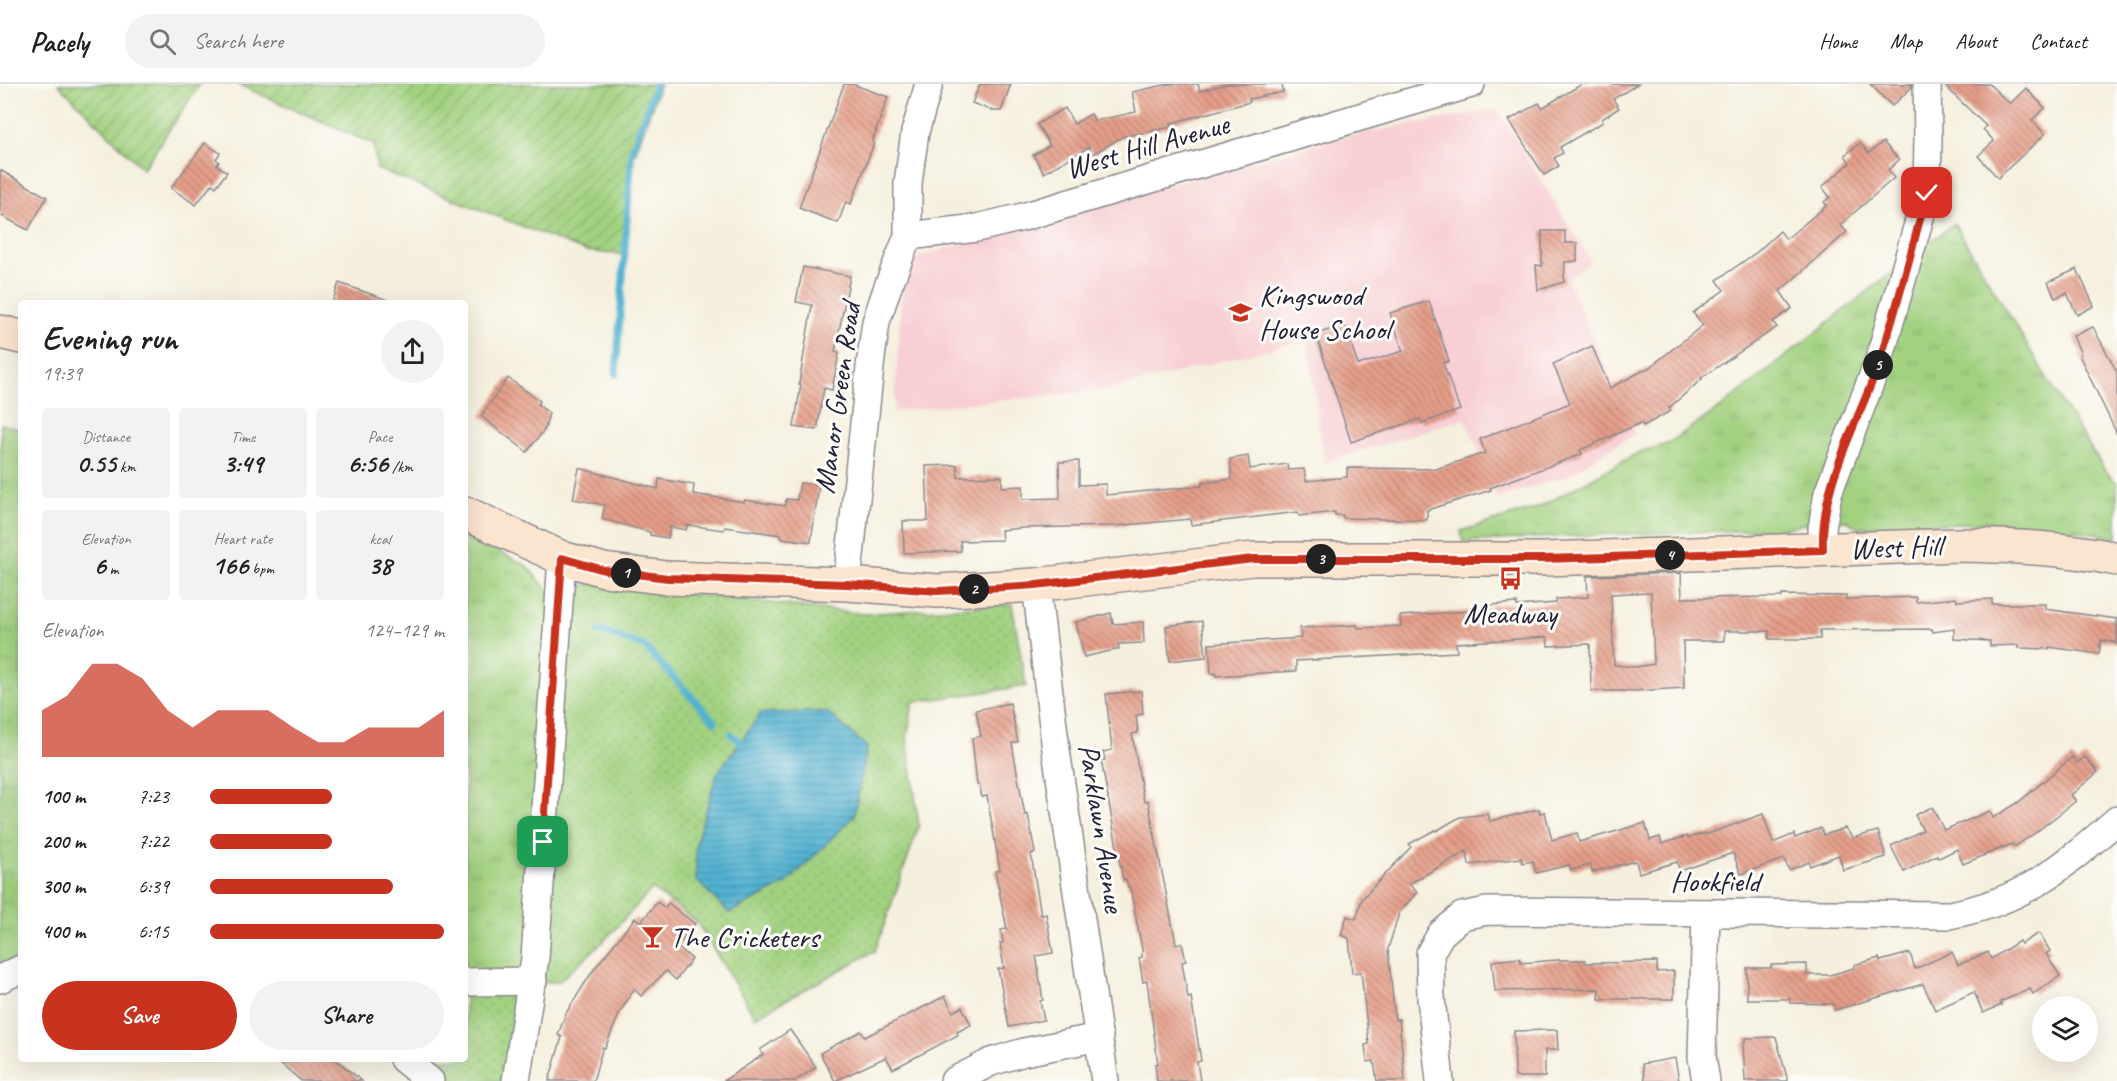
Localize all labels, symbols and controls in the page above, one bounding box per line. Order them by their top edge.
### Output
search box [125,14,545,68]
text: Pacely [30,24,89,59]
icon: search [146,25,179,58]
text: Search here [194,27,283,55]
text: Home [1819,28,1857,54]
text: Map [1890,28,1922,54]
text: About [1955,28,1997,54]
text: Contact [2030,28,2087,54]
street label: West Hill Avenue [1061,104,1235,187]
pin [1901,167,1952,218]
icon: check [1910,176,1943,209]
place label: Kingswood House School [1259,276,1395,348]
street label: Manor Green Road [805,296,870,496]
school or university icon: Kingswood House School [1228,299,1254,325]
text: Evening run [42,317,177,359]
button: share [381,320,444,383]
pin: 5 [1863,350,1893,380]
text: 5 [1875,355,1881,375]
text: 19:39 [42,361,82,386]
text: Distance [82,427,130,447]
text: Time [231,427,255,447]
text: Pace [368,427,392,447]
text: 0.55 [77,447,116,480]
text: 3:49 [223,447,263,480]
text: 6:56 [347,447,388,480]
text: km [116,457,135,477]
text: /km [388,457,413,477]
street label: West Hill [1849,526,1947,568]
text: Elevation [81,529,131,549]
text: Heart rate [214,529,272,549]
text: kcal [369,529,391,549]
pin: 4 [1655,540,1685,570]
pin: 3 [1306,544,1336,574]
text: 4 [1666,545,1674,565]
text: 6 [93,549,106,582]
text: 166 [212,549,248,582]
text: 38 [368,549,392,582]
text: 3 [1317,549,1325,569]
pin: 1 [611,558,641,588]
text: m [106,559,119,579]
text: bpm [248,559,274,579]
text: 1 [622,563,630,583]
bus stop icon: Meadway [1497,566,1523,592]
pin: 2 [959,574,989,604]
text: 2 [970,579,978,599]
place label: Meadway [1463,594,1559,632]
text: Elevation [42,618,104,643]
text: 124–129 m [365,618,444,643]
street label: Parklawn Avenue [1070,741,1134,917]
text: 100 m [42,784,85,809]
text: 7:23 [138,784,169,809]
pin [517,816,568,867]
icon: arrive [526,825,559,858]
text: 200 m [42,829,85,854]
text: 7:22 [138,829,169,854]
street label: Hookfield [1670,862,1764,900]
text: 300 m [42,874,85,899]
text: 6:39 [138,874,169,899]
place label: The Cricketers [670,918,822,956]
text: 400 m [42,919,85,944]
text: 6:15 [138,919,169,944]
bar icon: The Cricketers [639,924,665,950]
button: Save [42,981,237,1050]
button: Share [249,981,444,1050]
map controls [2032,996,2098,1062]
button: layers [2032,996,2098,1062]

